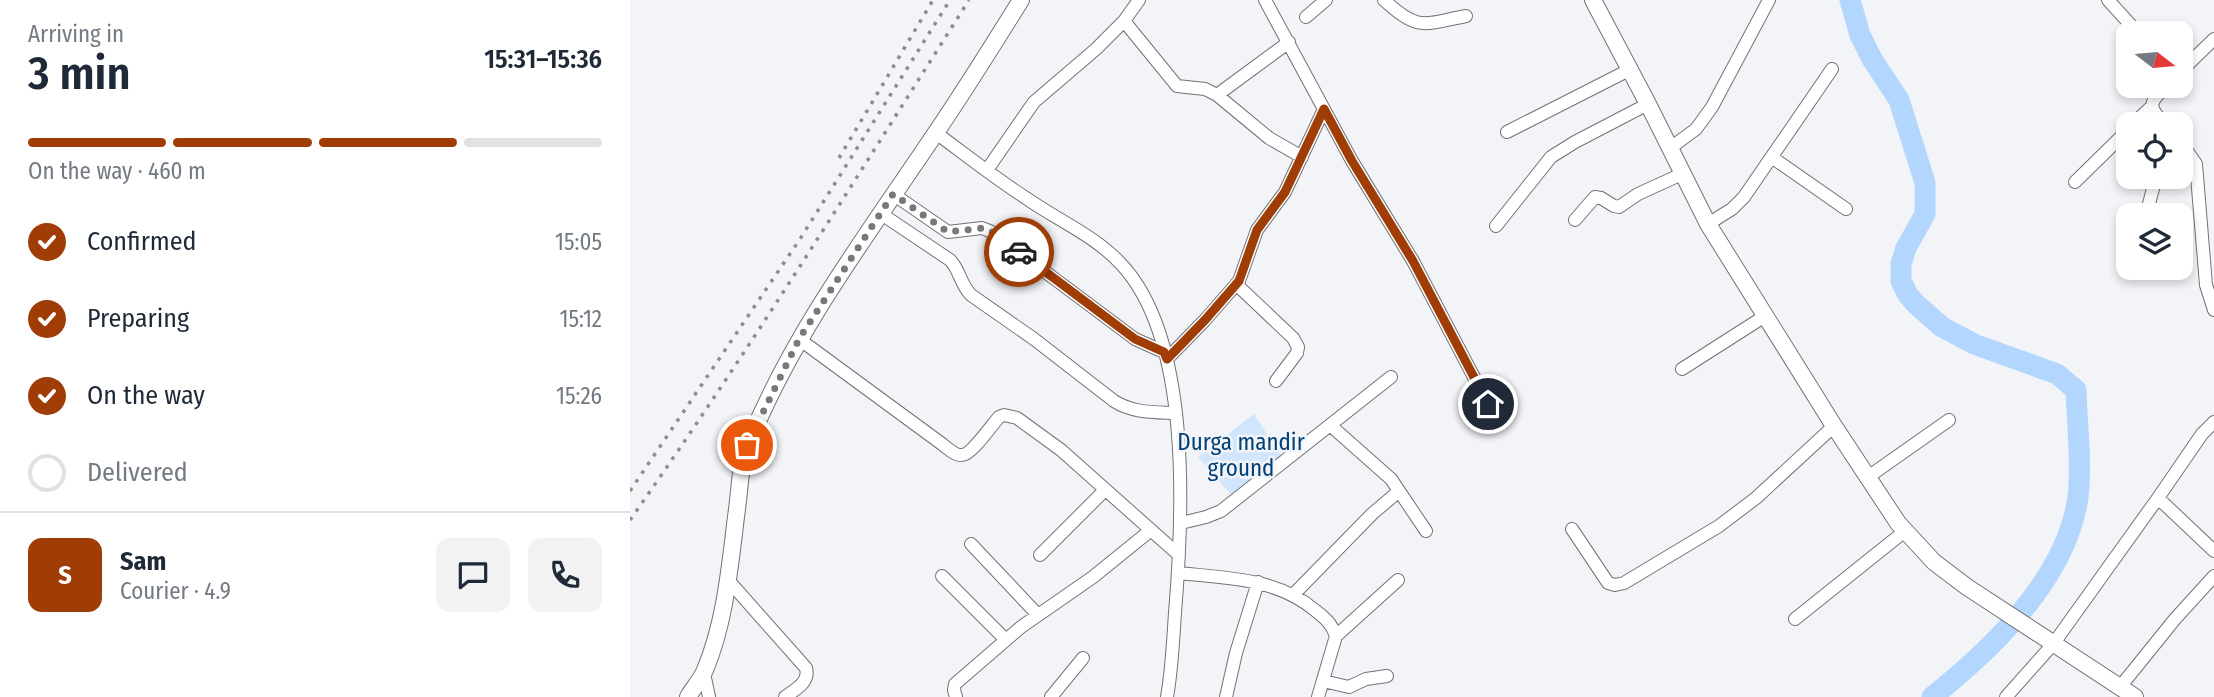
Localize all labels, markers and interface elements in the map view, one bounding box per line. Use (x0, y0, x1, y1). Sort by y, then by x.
text: Arriving in (28, 20, 124, 48)
north arrow (2116, 21, 2193, 98)
map controls (2116, 21, 2193, 280)
text: 15:31–15:36 (484, 44, 602, 75)
text: 3 min (28, 46, 131, 101)
button: locate (2116, 112, 2193, 189)
text: On the way · 460 m (28, 157, 206, 185)
button: layers (2116, 203, 2193, 280)
courier (984, 217, 1054, 287)
icon: check (28, 223, 66, 261)
text: Confirmed (87, 226, 197, 257)
text: 15:05 (555, 228, 602, 256)
icon: car (1000, 233, 1038, 271)
icon: check (28, 300, 66, 338)
text: Preparing (87, 303, 189, 334)
text: 15:12 (559, 305, 602, 333)
pin (1458, 374, 1518, 434)
icon: check (28, 377, 66, 415)
text: On the way (87, 380, 205, 411)
text: 15:26 (556, 382, 602, 410)
icon: home (1469, 385, 1507, 423)
pin (717, 415, 777, 475)
icon: bag (728, 426, 766, 464)
park label: Durga mandir ground (1177, 428, 1305, 482)
text: Delivered (87, 457, 188, 488)
button: chat (436, 538, 510, 612)
button: phone (528, 538, 602, 612)
text: Sam (120, 546, 166, 577)
text: S (58, 560, 72, 591)
text: Courier · 4.9 (120, 577, 231, 605)

